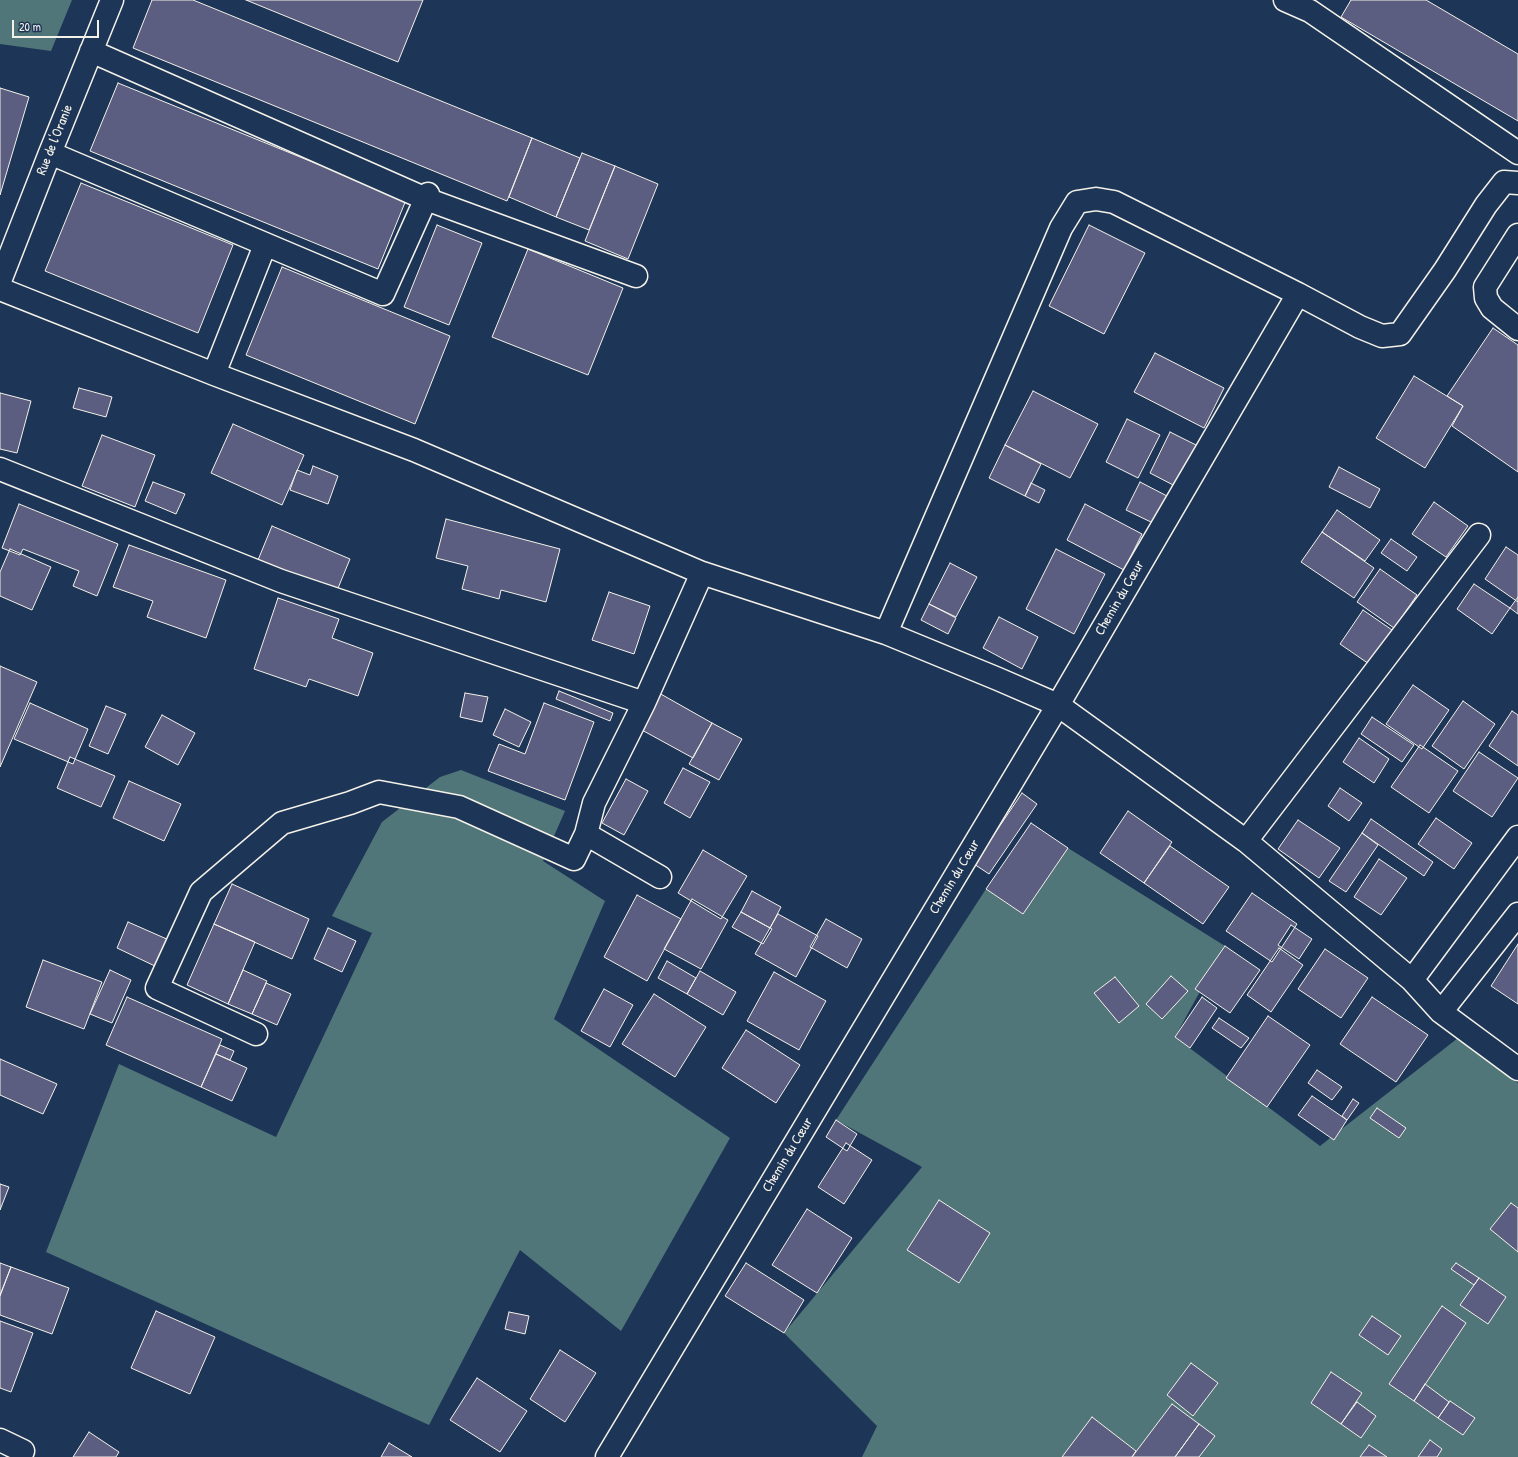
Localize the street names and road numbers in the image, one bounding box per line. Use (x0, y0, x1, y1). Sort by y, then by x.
street label: Rue de l'Oranie (33, 102, 77, 178)
street label: Chemin du Cœur (1092, 557, 1148, 639)
street label: Chemin du Cœur (926, 837, 984, 917)
street label: Chemin du Cœur (759, 1115, 817, 1195)

